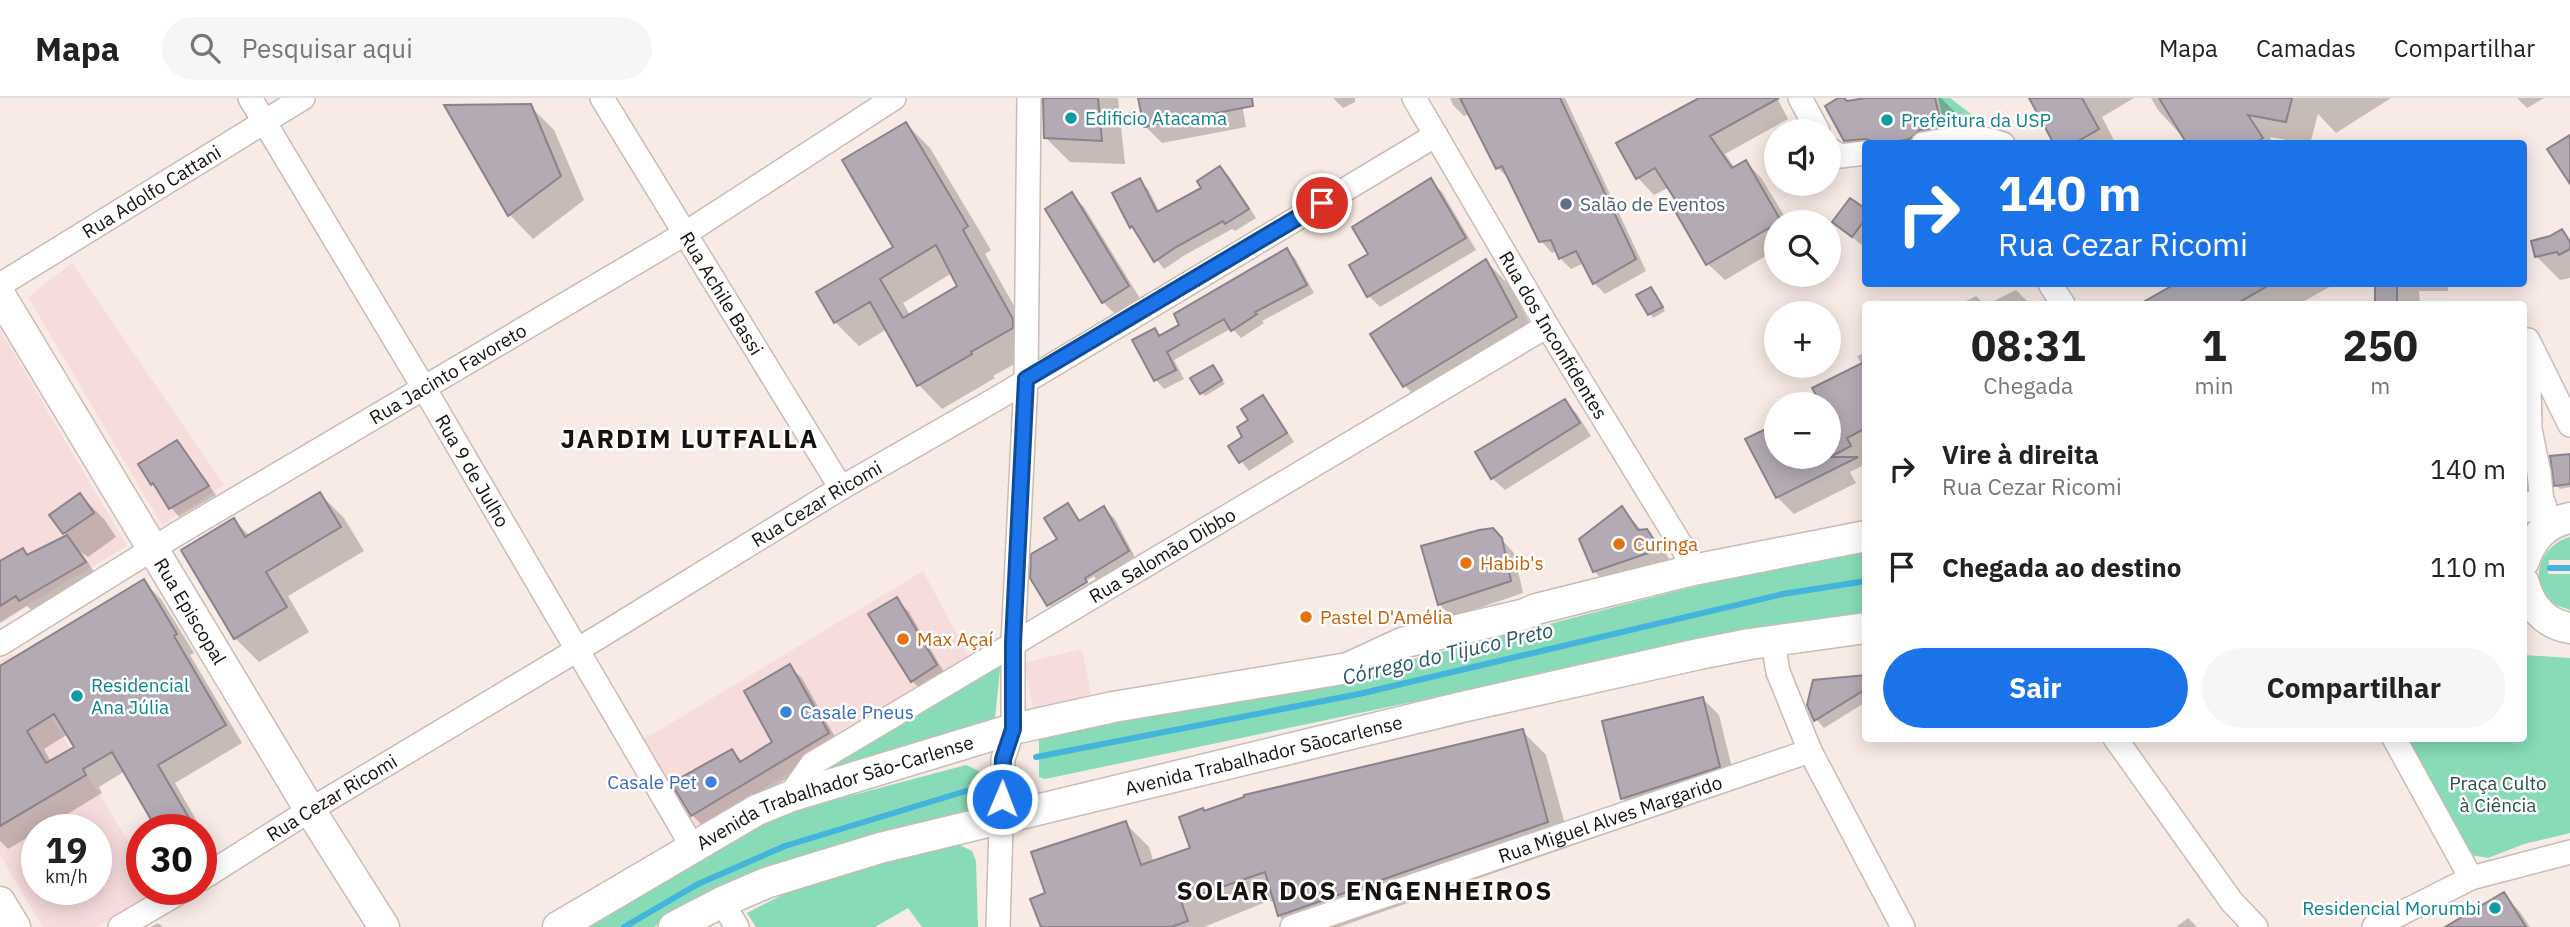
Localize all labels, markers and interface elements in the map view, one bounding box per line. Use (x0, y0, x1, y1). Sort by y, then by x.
search box (162, 17, 652, 80)
text: Mapa (35, 27, 120, 70)
icon: search (186, 29, 224, 67)
text: Pesquisar aqui (242, 31, 413, 65)
text: Mapa (2159, 32, 2218, 64)
text: Camadas (2256, 32, 2356, 64)
text: Compartilhar (2394, 32, 2535, 64)
place label: Edificio Atacama (1085, 106, 1227, 130)
place label: Prefeitura da USP (1901, 108, 2051, 132)
marker: Edificio Atacama (1063, 110, 1079, 126)
marker: Prefeitura da USP (1879, 112, 1895, 128)
map controls (1764, 119, 1841, 469)
button: sound (1764, 119, 1841, 196)
street label: Rua Adolfo Cattani (78, 140, 225, 243)
text: 140 m (1998, 161, 2142, 224)
icon: right (1883, 168, 1974, 259)
pin (1292, 173, 1352, 233)
icon: arrive (1303, 184, 1341, 222)
place label: Salão de Eventos (1580, 192, 1726, 216)
marker: Salão de Eventos (1558, 196, 1574, 212)
button: search (1764, 210, 1841, 287)
text: Rua Cezar Ricomi (1998, 223, 2248, 265)
street label: Rua Achile Bassi (675, 227, 769, 360)
street label: Rua dos Inconfidentes (1494, 247, 1613, 423)
button: + (1764, 301, 1841, 378)
street label: Rua Jacinto Favoreto (365, 318, 531, 430)
text: 08:31 (1971, 318, 2086, 373)
text: 1 (2201, 318, 2227, 373)
text: 250 (2342, 318, 2418, 373)
text: Chegada (1983, 370, 2073, 400)
text: min (2195, 370, 2233, 400)
text: m (2370, 370, 2390, 400)
button: − (1764, 392, 1841, 469)
street label: Rua 9 de Julho (430, 410, 515, 531)
district label: JARDIM LUTFALLA (561, 421, 819, 455)
text: Vire à direita (1942, 437, 2099, 471)
icon: right (1883, 450, 1921, 488)
text: 140 m (2430, 452, 2506, 486)
street label: Rua Cezar Ricomi (747, 455, 886, 552)
text: Rua Cezar Ricomi (1942, 471, 2122, 501)
street label: Rua Salomão Dibbo (1085, 502, 1240, 608)
place label: Curinga (1633, 532, 1698, 556)
marker: Curinga (1611, 536, 1627, 552)
icon: arrive (1883, 548, 1921, 586)
text: Chegada ao destino (1942, 550, 2181, 584)
text: 110 m (2430, 550, 2506, 584)
place label: Habib's (1480, 551, 1544, 575)
street label: Rua Episcopal (149, 553, 232, 669)
marker: Habib's (1458, 555, 1474, 571)
place label: Pastel D'Amélia (1320, 605, 1453, 629)
marker: Pastel D'Amélia (1298, 609, 1314, 625)
water label: Córrego do Tijuco Preto (1340, 615, 1556, 691)
place label: Max Açaí (917, 627, 994, 651)
marker: Max Açaí (895, 631, 911, 647)
button: Sair (1883, 648, 2188, 728)
button: Compartilhar (2202, 648, 2506, 728)
place label: Residencial Ana Júlia (91, 673, 189, 719)
marker: Residencial Ana Júlia (69, 688, 85, 704)
place label: Casale Pneus (800, 700, 914, 724)
marker: Casale Pneus (778, 704, 794, 720)
street label: Avenida Trabalhador Sãocarlense (1122, 710, 1405, 800)
street label: Avenida Trabalhador São-Carlense (692, 730, 976, 855)
street label: Rua Cezar Ricomi (262, 749, 401, 847)
position arrow (965, 762, 1039, 836)
place label: Casale Pet (607, 770, 697, 794)
street label: Rua Miguel Alves Margarido (1495, 770, 1725, 868)
park label: Praça Culto à Ciência (2449, 771, 2547, 817)
marker: Casale Pet (703, 774, 719, 790)
speed limit sign: 30 (126, 814, 217, 905)
text: 19 (45, 827, 88, 873)
text: km/h (45, 865, 88, 888)
district label: SOLAR DOS ENGENHEIROS (1176, 873, 1554, 907)
place label: Residencial Morumbi (2302, 896, 2481, 920)
marker: Residencial Morumbi (2487, 900, 2503, 916)

